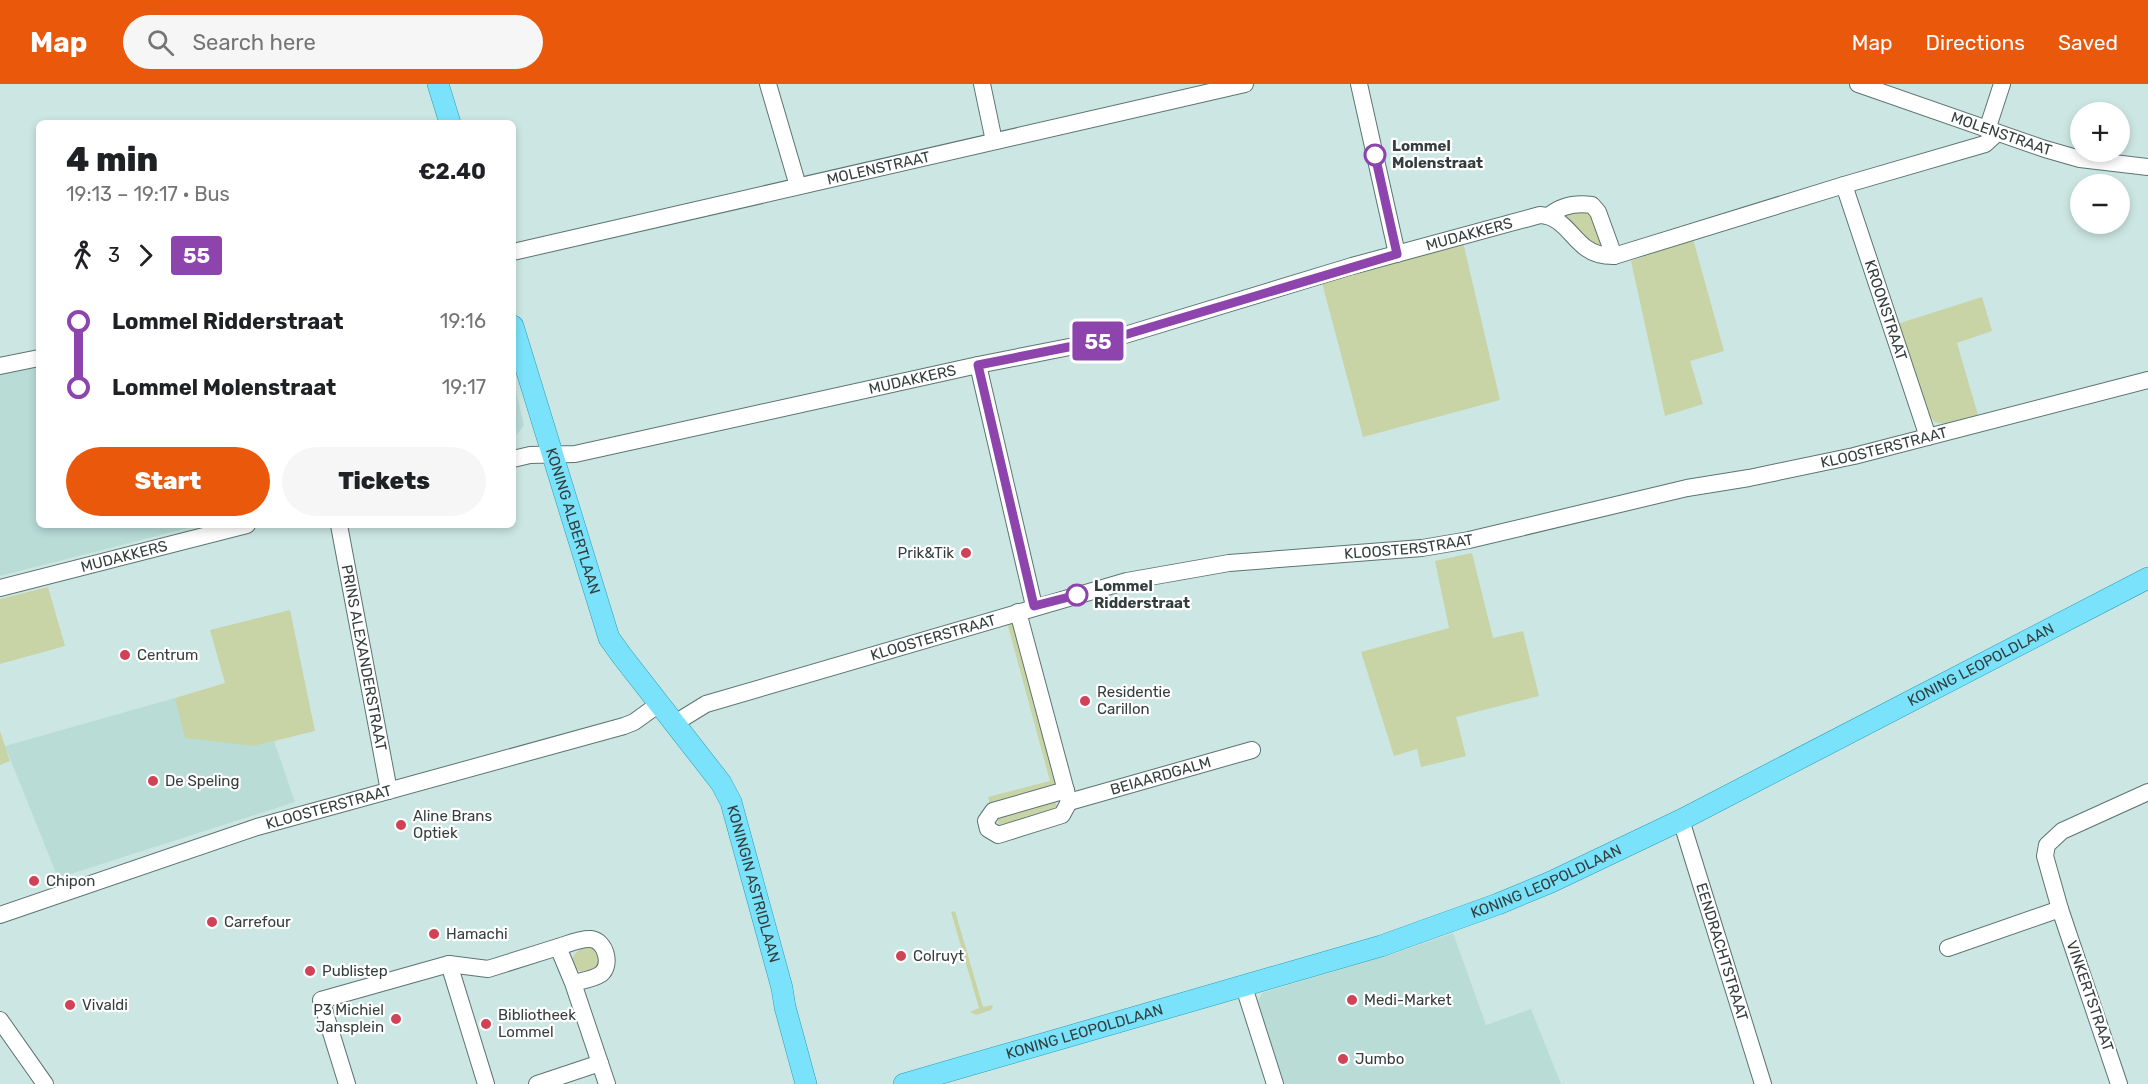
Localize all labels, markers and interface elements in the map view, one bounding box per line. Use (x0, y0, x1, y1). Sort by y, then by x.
search box (123, 15, 543, 69)
text: Map (30, 26, 87, 59)
icon: search (144, 26, 177, 59)
text: Search here (192, 29, 316, 56)
text: Map (1852, 30, 1893, 55)
text: Directions (1926, 30, 2025, 55)
text: Saved (2058, 30, 2118, 55)
map controls (2070, 102, 2130, 234)
button: + (2070, 102, 2130, 162)
street label: MOLENSTRAAT (1949, 108, 2054, 160)
place label: Lommel Molenstraat (1392, 137, 1483, 172)
text: 4 min (66, 140, 158, 179)
marker: Lommel Molenstraat (1364, 144, 1386, 166)
street label: MOLENSTRAAT (825, 147, 932, 189)
text: €2.40 (418, 158, 486, 185)
button: − (2070, 174, 2130, 234)
text: 19:13 – 19:17 · Bus (66, 182, 230, 206)
street label: MUDAKKERS (1424, 214, 1515, 255)
icon: walk (66, 239, 99, 272)
icon: forward (129, 239, 162, 272)
text: 3 (108, 243, 120, 267)
text: 55 (183, 243, 210, 268)
street label: KROONSTRAAT (1861, 258, 1911, 363)
text: Lommel Ridderstraat (112, 308, 343, 335)
text: 19:16 (440, 309, 486, 333)
line badge: 55 (1071, 322, 1125, 360)
text: 55 (1084, 329, 1112, 354)
street label: MUDAKKERS (867, 361, 958, 398)
text: Lommel Molenstraat (112, 374, 336, 401)
text: 19:17 (442, 375, 486, 399)
street label: KLOOSTERSTRAAT (1819, 423, 1949, 472)
street label: KONING ALBERTLAAN (542, 446, 604, 596)
button: Start (66, 447, 270, 516)
button: Tickets (282, 447, 486, 516)
street label: KLOOSTERSTRAAT (1343, 530, 1475, 563)
street label: MUDAKKERS (79, 537, 169, 576)
place label: Prik&Tik (898, 544, 954, 562)
marker: Prik&Tik (959, 546, 973, 560)
street label: PRINS ALEXANDERSTRAAT (338, 563, 390, 752)
place label: Lommel Ridderstraat (1094, 577, 1190, 612)
marker: Lommel Ridderstraat (1066, 584, 1088, 606)
street label: KLOOSTERSTRAAT (868, 611, 998, 664)
street label: KONING LEOPOLDLAAN (1904, 619, 2057, 710)
place label: Centrum (137, 646, 198, 664)
marker: Centrum (118, 648, 132, 662)
place label: Residentie Carillon (1097, 683, 1171, 718)
marker: Residentie Carillon (1078, 694, 1092, 708)
street label: BEIAARDGALM (1108, 753, 1213, 799)
place label: De Speling (165, 772, 239, 790)
marker: De Speling (146, 774, 160, 788)
street label: KLOOSTERSTRAAT (264, 781, 394, 833)
street label: KONINGIN ASTRIDLAAN (723, 803, 784, 965)
place label: Aline Brans Optiek (413, 807, 492, 842)
marker: Aline Brans Optiek (394, 818, 408, 832)
street label: KONING LEOPOLDLAAN (1468, 841, 1624, 922)
place label: Chipon (46, 872, 95, 890)
marker: Chipon (27, 874, 41, 888)
street label: EENDRACHTSTRAAT (1692, 881, 1752, 1023)
place label: Carrefour (224, 913, 291, 931)
marker: Carrefour (205, 915, 219, 929)
place label: Hamachi (446, 925, 508, 943)
marker: Hamachi (427, 927, 441, 941)
street label: VINKERTSTRAAT (2063, 938, 2118, 1054)
place label: Colruyt (913, 947, 964, 965)
marker: Colruyt (894, 949, 908, 963)
place label: Publistep (322, 962, 388, 980)
marker: Publistep (303, 964, 317, 978)
place label: Medi-Market (1364, 991, 1452, 1009)
marker: Medi-Market (1345, 993, 1359, 1007)
place label: Vivaldi (82, 996, 128, 1014)
marker: Vivaldi (63, 998, 77, 1012)
street label: KONING LEOPOLDLAAN (1004, 1000, 1165, 1063)
place label: P3 Michiel Jansplein (313, 1001, 384, 1036)
place label: Bibliotheek Lommel (498, 1006, 576, 1041)
marker: P3 Michiel Jansplein (389, 1012, 403, 1026)
marker: Bibliotheek Lommel (479, 1017, 493, 1031)
place label: Jumbo (1355, 1050, 1404, 1068)
marker: Jumbo (1336, 1052, 1350, 1066)

